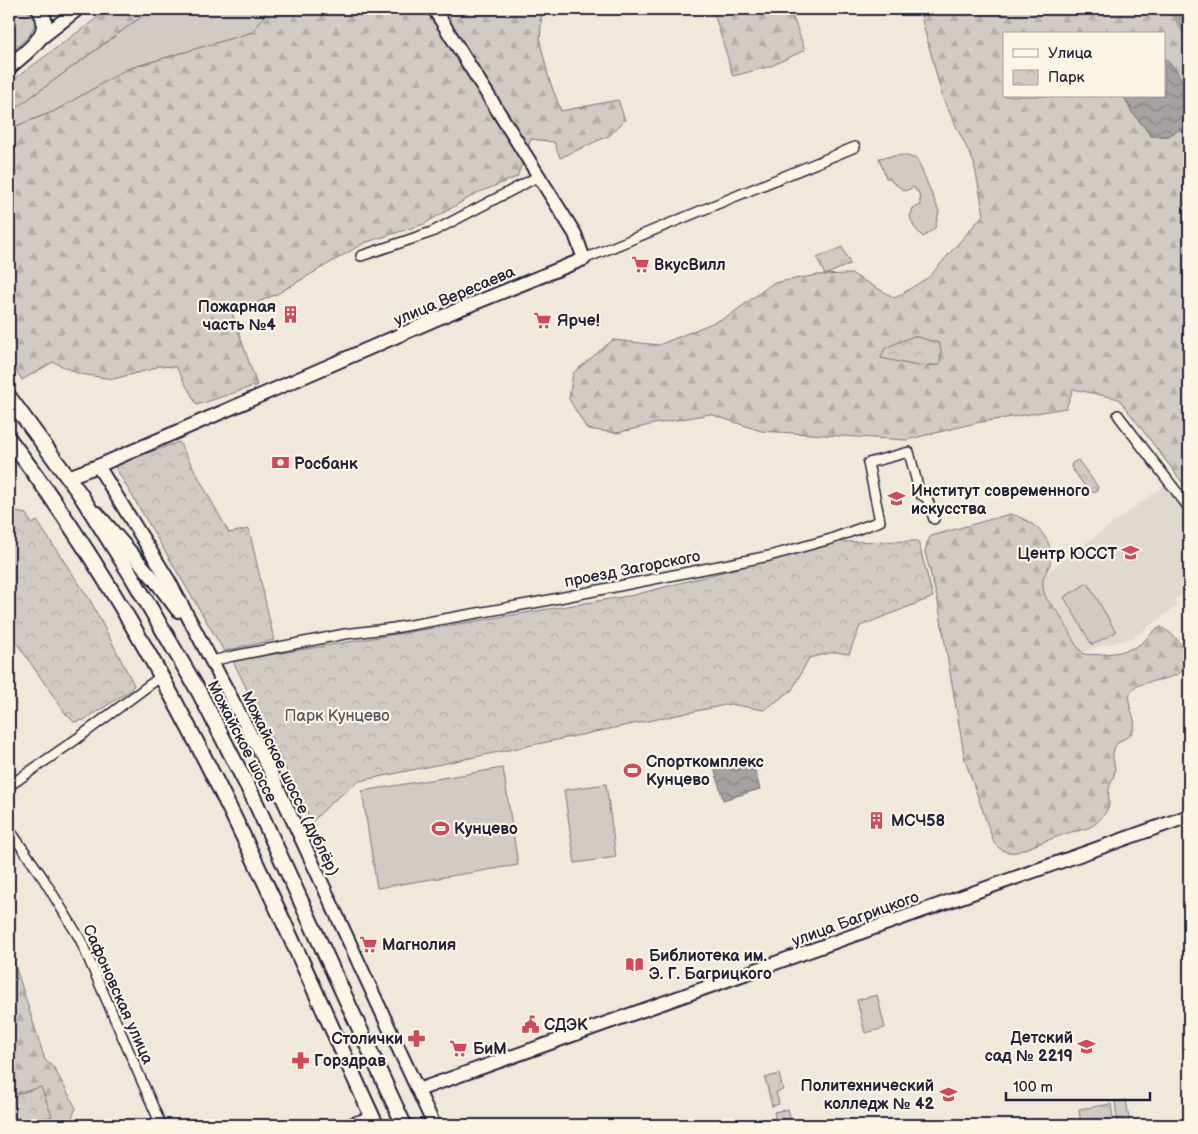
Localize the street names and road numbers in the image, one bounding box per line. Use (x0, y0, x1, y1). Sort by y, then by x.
street label: улица Вересаева (391, 262, 518, 330)
street label: проезд Загорского (563, 547, 702, 592)
street label: Можайское шоссе (203, 678, 281, 806)
street label: Можайское шоссе (дублёр) (237, 688, 343, 879)
street label: улица Багрицкого (790, 888, 922, 951)
street label: Сафоновская улица (78, 922, 157, 1068)

